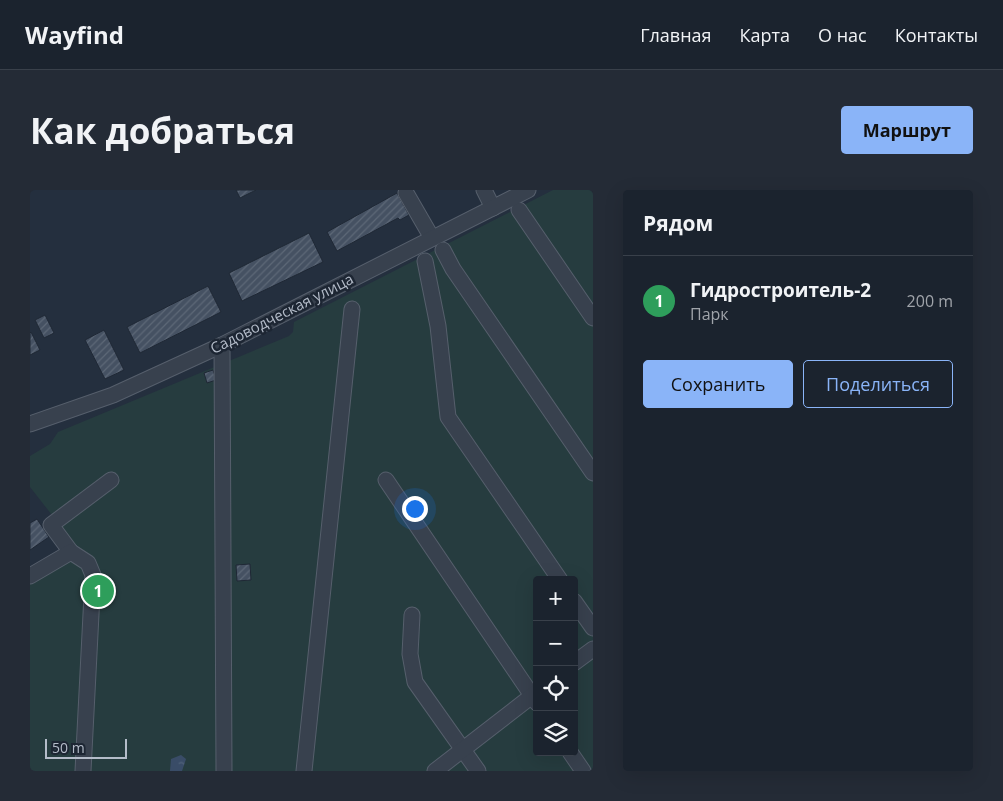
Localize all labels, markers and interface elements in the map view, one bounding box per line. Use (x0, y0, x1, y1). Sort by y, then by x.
text: Wayfind (25, 18, 124, 51)
text: Главная (640, 23, 712, 47)
text: Карта (740, 23, 790, 47)
text: О нас (818, 23, 867, 47)
text: Контакты (895, 23, 978, 47)
button: Маршрут (841, 106, 973, 154)
text: Как добраться (30, 107, 295, 154)
text: Рядом (643, 209, 713, 237)
street label: Садоводческая улица (207, 268, 356, 358)
text: Гидростроитель-2 (690, 277, 871, 303)
text: 1 (654, 290, 664, 312)
text: 200 m (907, 290, 953, 312)
text: Парк (690, 303, 729, 325)
button: Сохранить (643, 360, 793, 408)
button: Поделиться (803, 360, 953, 408)
your location (402, 496, 428, 522)
pin: 1 (82, 572, 114, 610)
map controls (533, 576, 578, 756)
button: + (533, 576, 578, 621)
button: − (533, 621, 578, 666)
button: locate (533, 666, 578, 711)
button: layers (533, 711, 578, 756)
scale bar (45, 736, 128, 759)
text: 50 m (52, 738, 85, 757)

